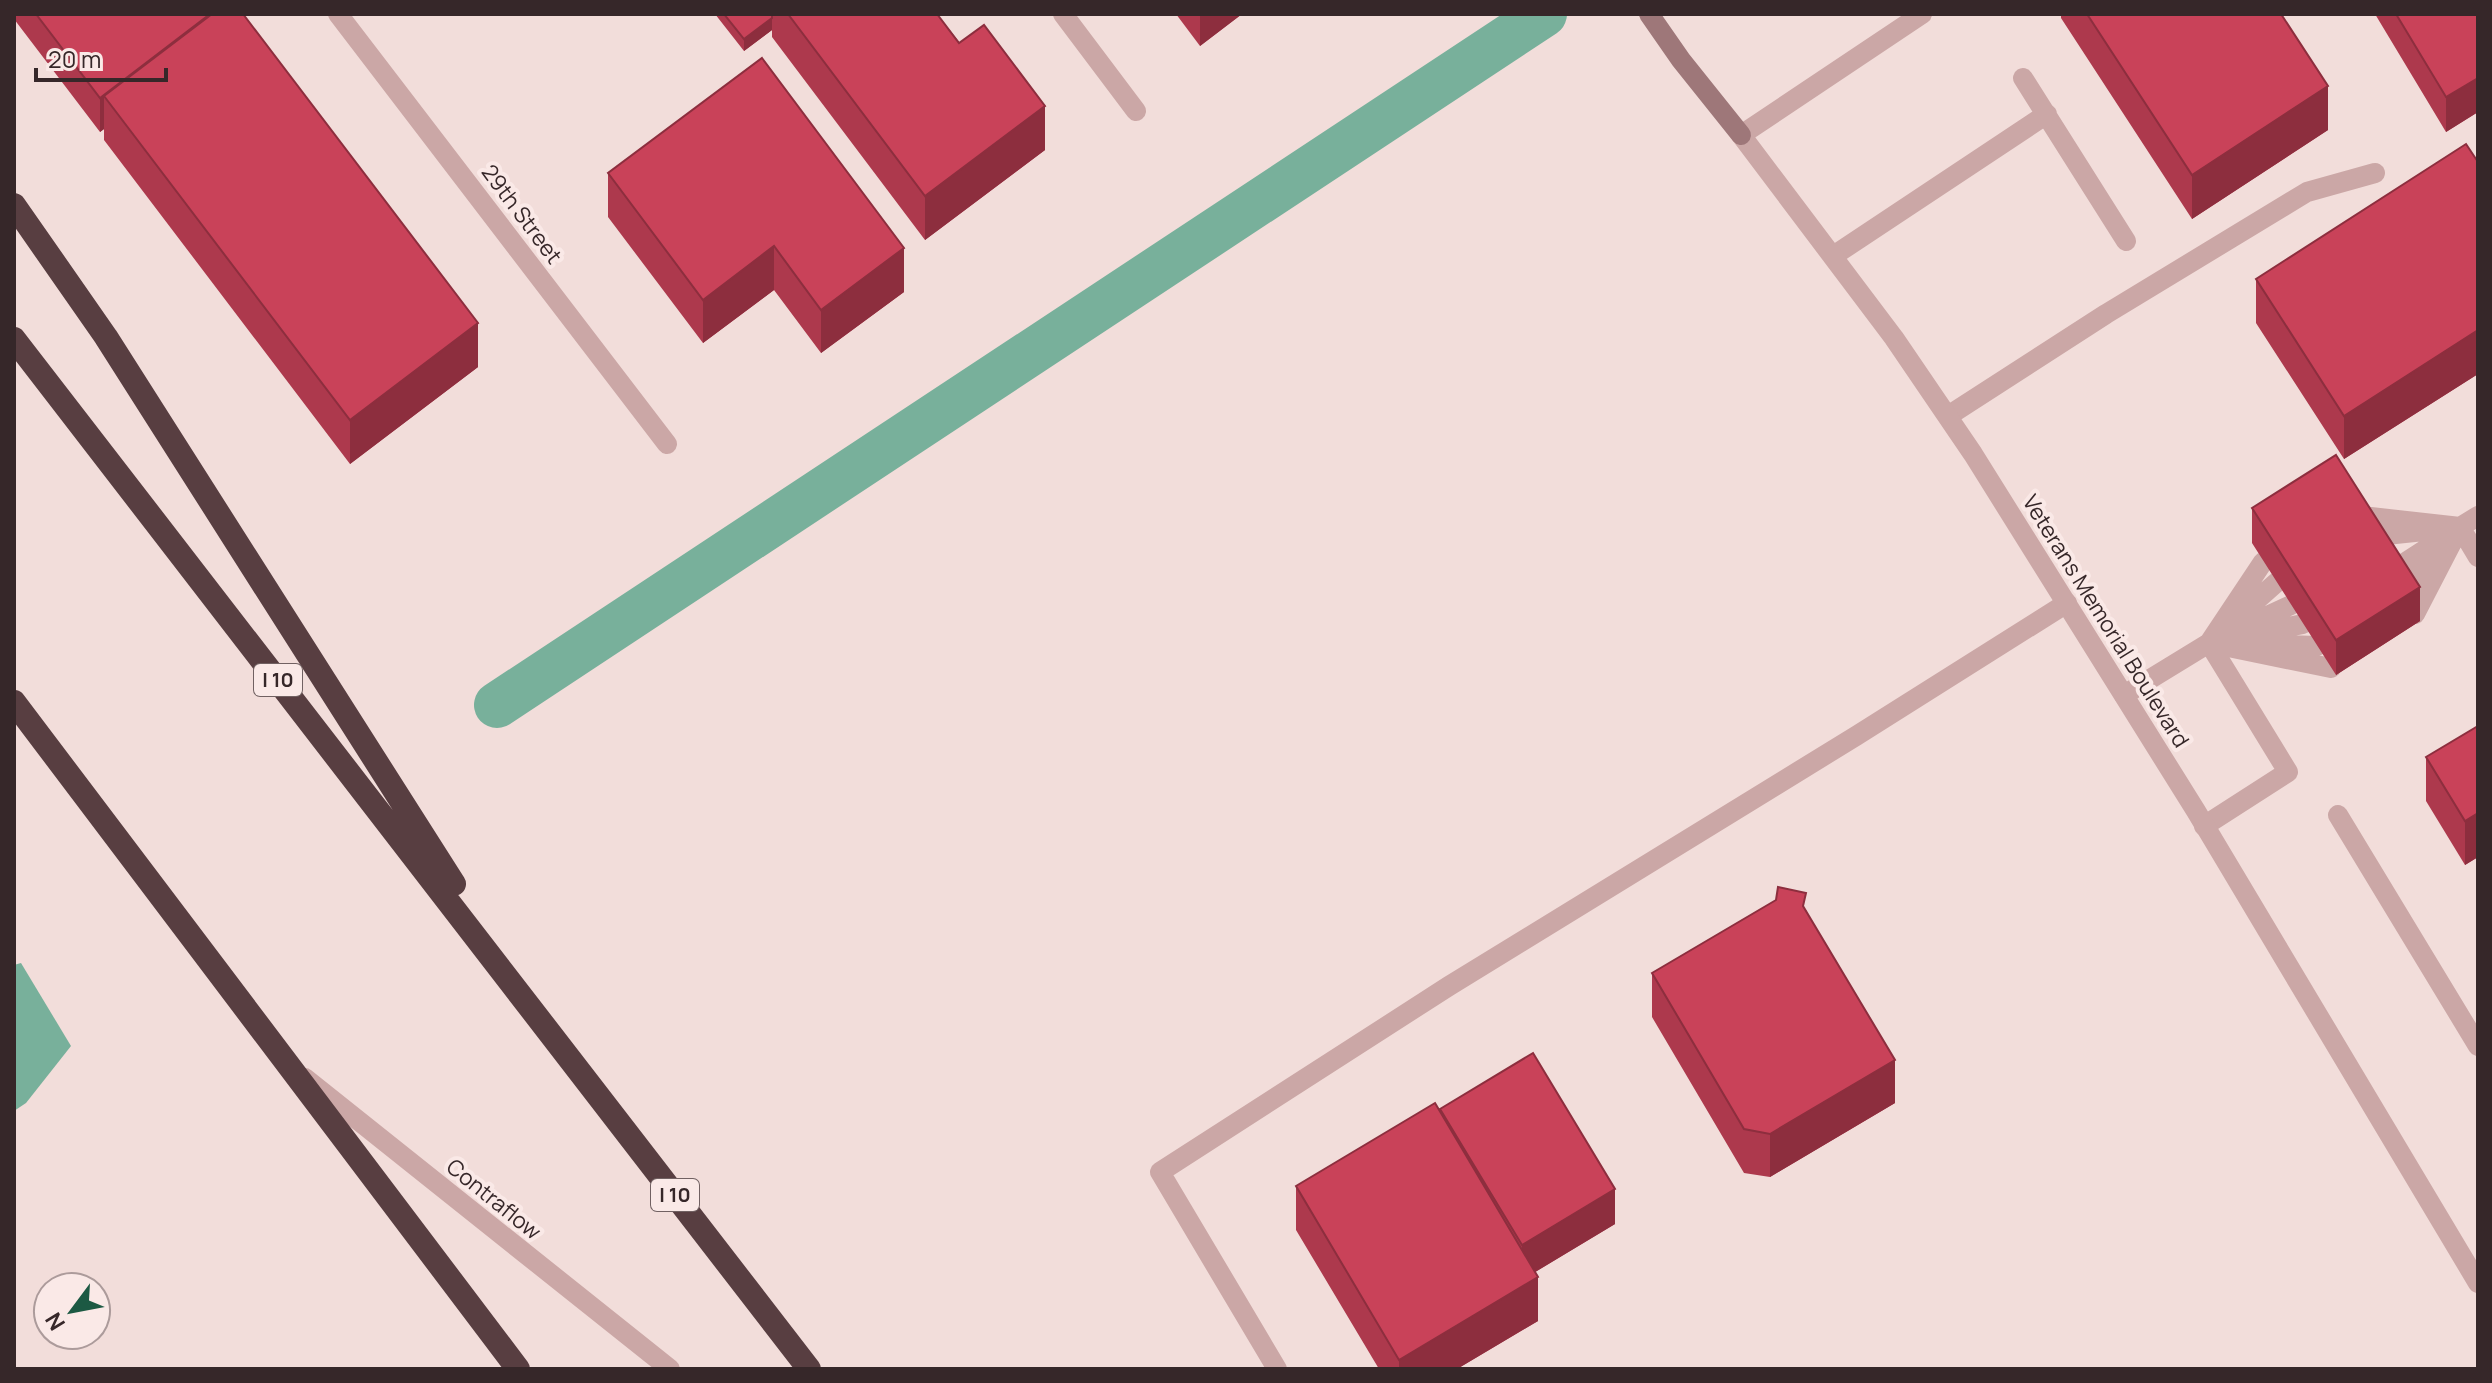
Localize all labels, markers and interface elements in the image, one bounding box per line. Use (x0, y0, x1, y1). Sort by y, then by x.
scale bar (36, 32, 166, 82)
text: 20 m (48, 42, 101, 75)
street label: 29th Street (475, 158, 569, 270)
street label: Veterans Memorial Boulevard (2016, 489, 2196, 753)
road number: I 10 (254, 664, 302, 696)
street label: Contraflow (440, 1152, 548, 1246)
road number: I 10 (651, 1179, 699, 1211)
north arrow (32, 1271, 112, 1351)
text: N (38, 1307, 72, 1336)

